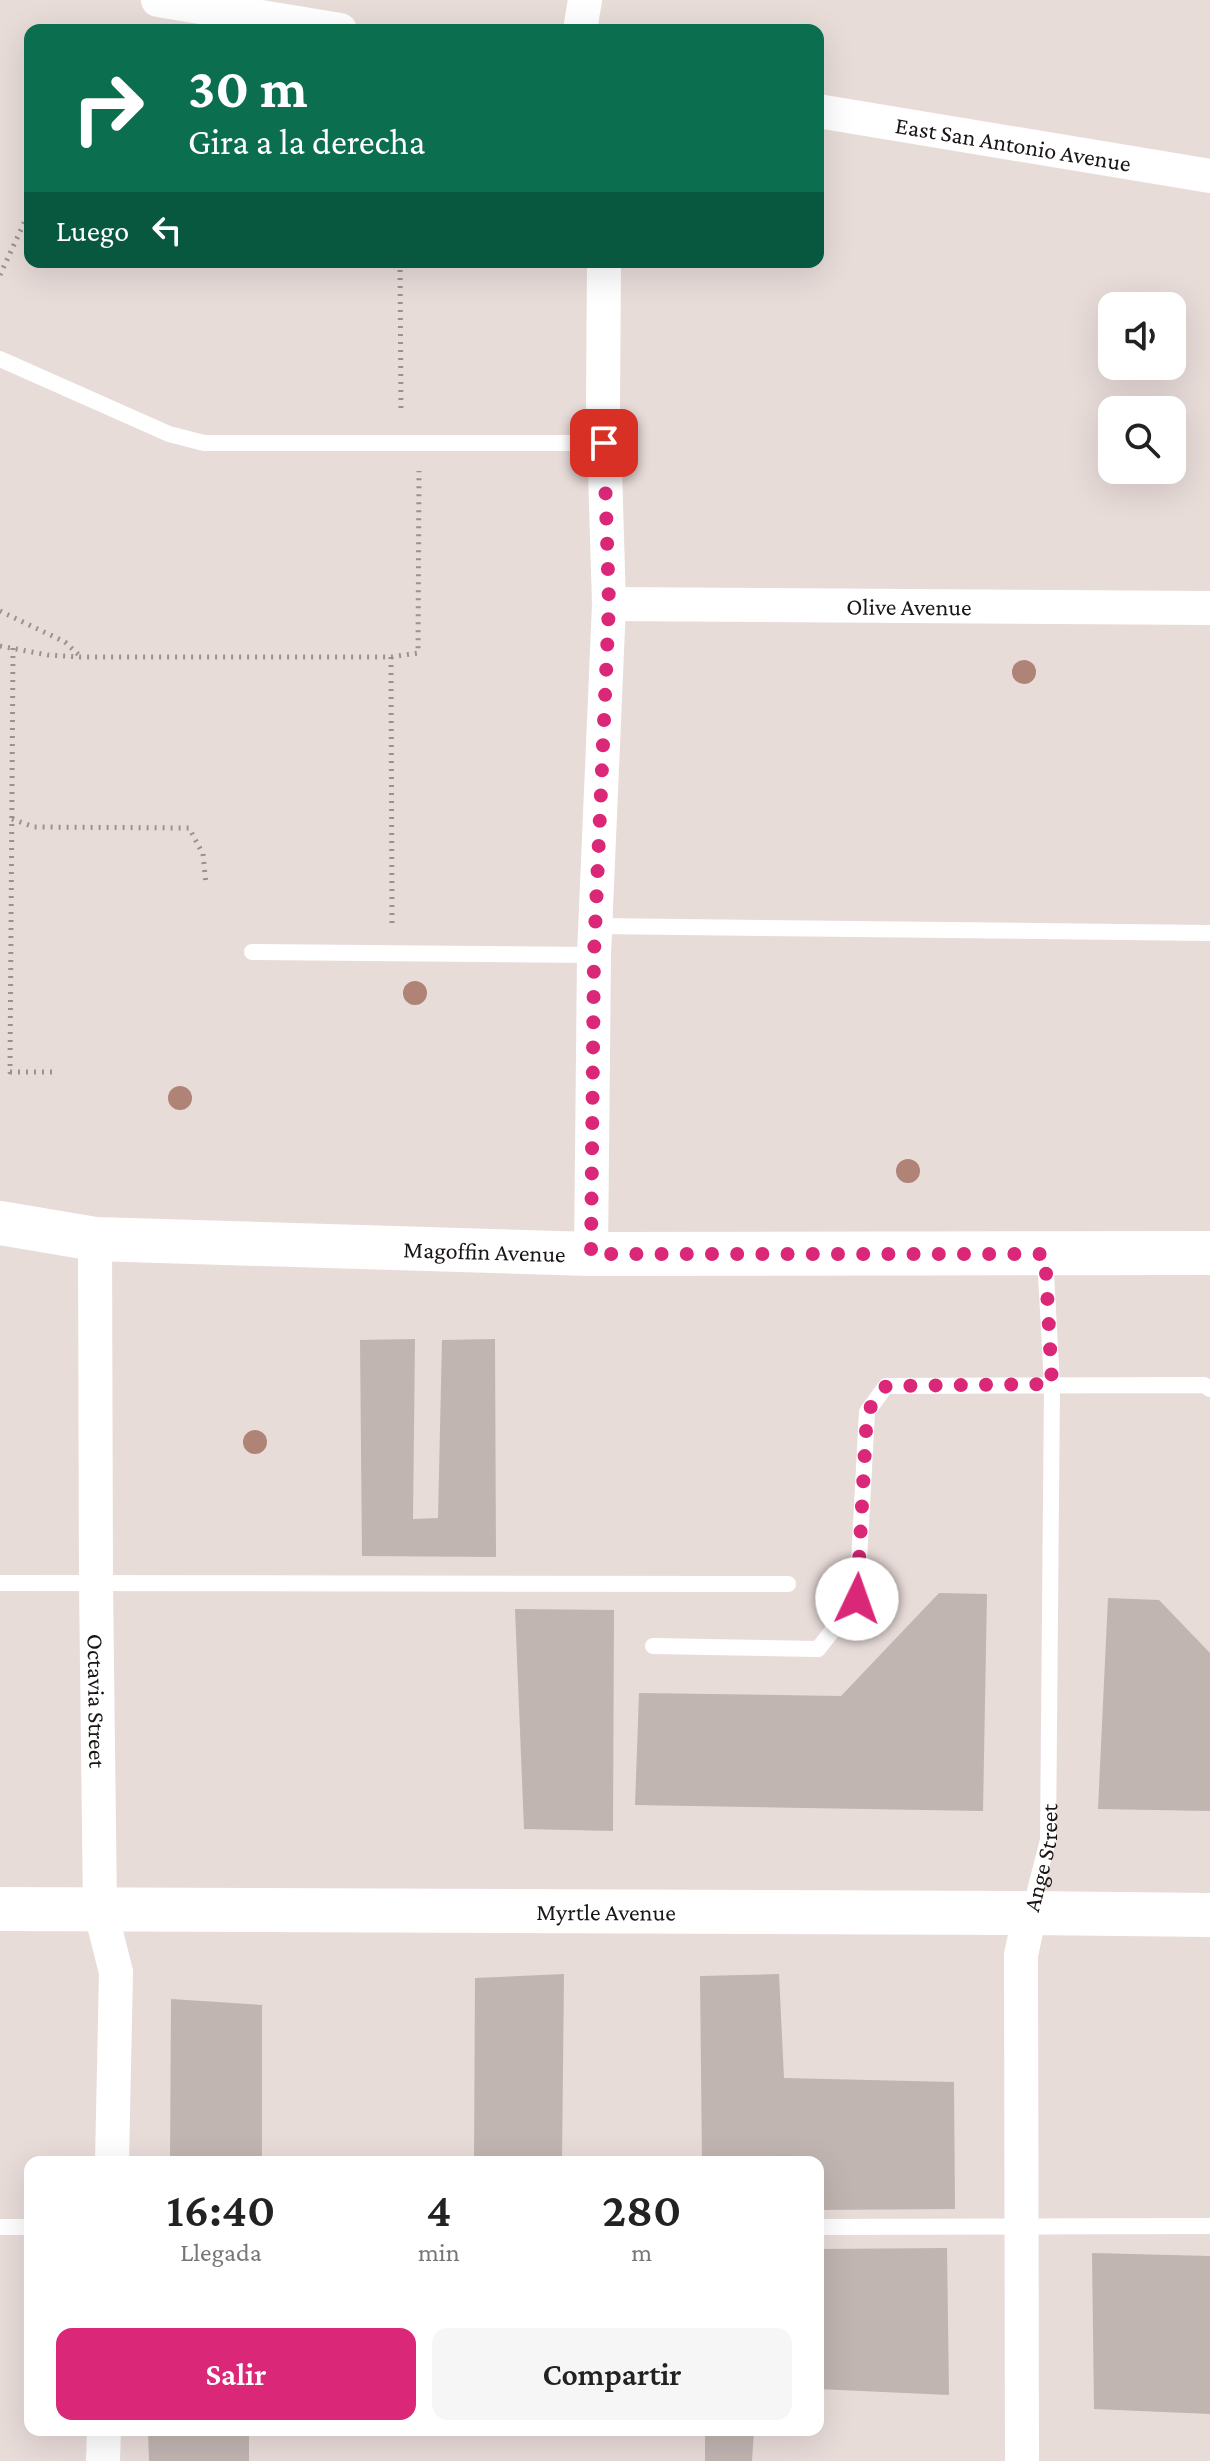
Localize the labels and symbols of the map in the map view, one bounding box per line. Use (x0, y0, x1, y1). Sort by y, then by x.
street label: East San Antonio Avenue (894, 111, 1133, 176)
pin (570, 409, 638, 477)
street label: Olive Avenue (846, 592, 972, 620)
street label: Magoffin Avenue (403, 1235, 566, 1267)
position arrow (815, 1557, 899, 1641)
street label: Octavia Street (83, 1634, 112, 1769)
street label: Ange Street (1017, 1802, 1062, 1914)
street label: Myrtle Avenue (536, 1898, 676, 1925)

